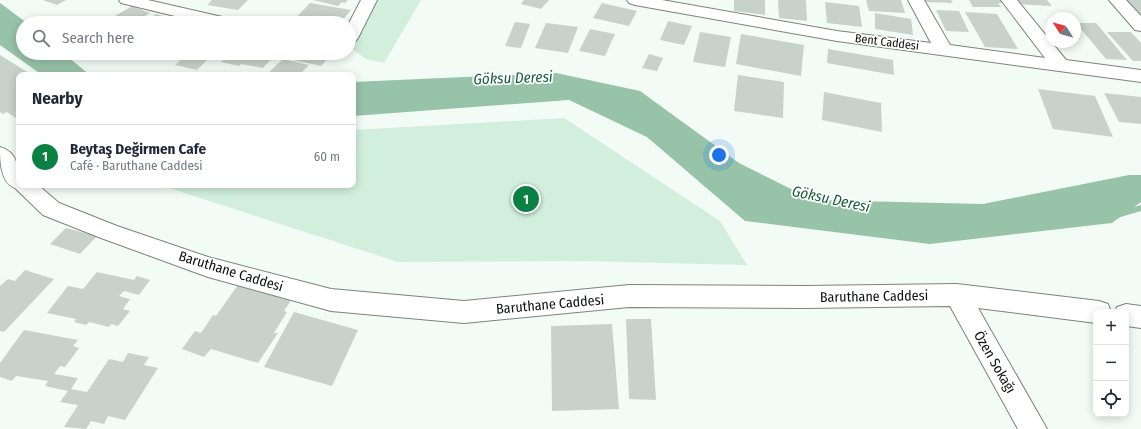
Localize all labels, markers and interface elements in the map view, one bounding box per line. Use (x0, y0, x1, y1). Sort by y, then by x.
north arrow (1045, 12, 1081, 48)
search box (16, 16, 356, 60)
icon: search (30, 27, 52, 49)
text: Search here (62, 29, 134, 47)
street label: Bent Caddesi (854, 31, 920, 53)
water label: Göksu Deresi (473, 68, 553, 88)
text: Nearby (32, 88, 83, 109)
text: Beytaş Değirmen Cafe (70, 140, 206, 158)
your location (709, 145, 729, 165)
text: 1 (42, 149, 48, 164)
text: 60 m (314, 149, 340, 164)
text: Café · Baruthane Caddesi (70, 158, 203, 173)
water label: Göksu Deresi (790, 182, 872, 216)
pin: 1 (513, 184, 539, 214)
street label: Baruthane Caddesi (177, 248, 285, 295)
street label: Baruthane Caddesi (820, 287, 928, 306)
street label: Baruthane Caddesi (495, 291, 605, 318)
map controls (1093, 309, 1129, 417)
button: + (1093, 309, 1129, 345)
street label: Özen Sokağı (970, 328, 1020, 396)
button: − (1093, 345, 1129, 381)
button: locate (1093, 381, 1129, 417)

